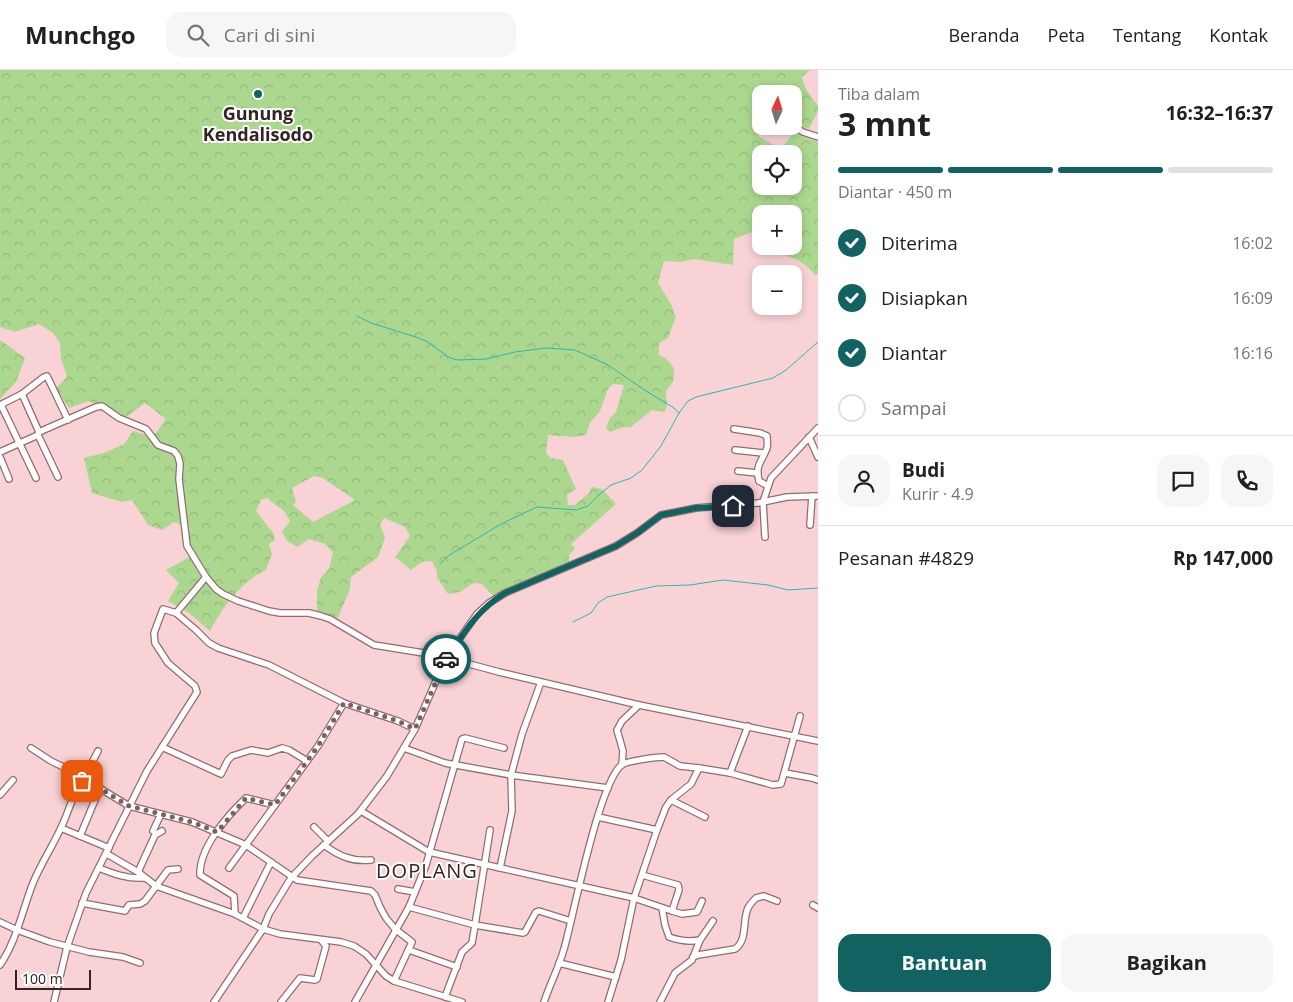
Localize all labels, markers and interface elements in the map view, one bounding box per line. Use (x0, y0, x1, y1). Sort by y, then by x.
search box (166, 12, 516, 57)
text: Munchgo (25, 18, 136, 51)
icon: search (184, 21, 212, 49)
text: Cari di sini (224, 22, 315, 48)
text: Beranda (948, 23, 1020, 47)
text: Peta (1048, 23, 1085, 47)
text: Tentang (1113, 23, 1181, 47)
text: Kontak (1209, 23, 1268, 47)
text: Tiba dalam (838, 83, 920, 105)
north arrow (752, 85, 802, 135)
map controls (752, 85, 802, 315)
marker: Gunung Kendalisodo (252, 88, 264, 100)
text: 16:32–16:37 (1166, 100, 1273, 126)
place label: Gunung Kendalisodo (203, 101, 313, 146)
text: 3 mnt (838, 102, 931, 145)
button: locate (752, 145, 802, 195)
text: Diantar · 450 m (838, 181, 952, 203)
button: + (752, 205, 802, 255)
icon: check (838, 229, 866, 257)
text: Diterima (881, 230, 958, 256)
text: 16:02 (1232, 232, 1273, 254)
button: − (752, 265, 802, 315)
icon: check (838, 284, 866, 312)
text: Disiapkan (881, 285, 968, 311)
text: 16:09 (1232, 287, 1273, 309)
icon: check (838, 339, 866, 367)
text: Diantar (881, 340, 947, 366)
text: 16:16 (1232, 342, 1273, 364)
text: Sampai (881, 395, 947, 421)
button: person (838, 455, 890, 507)
button: chat (1157, 455, 1209, 507)
button: phone (1221, 455, 1273, 507)
text: Budi (902, 457, 945, 483)
text: Kurir · 4.9 (902, 483, 974, 505)
pin (712, 485, 754, 527)
icon: home (719, 492, 747, 520)
text: Pesanan #4829 (838, 545, 974, 571)
text: Rp 147,000 (1173, 545, 1273, 571)
courier (421, 634, 471, 684)
icon: car (432, 645, 460, 673)
pin (61, 760, 103, 802)
icon: bag (68, 767, 96, 795)
district label: DOPLANG (376, 857, 478, 884)
button: Bantuan (838, 934, 1051, 992)
button: Bagikan (1061, 934, 1273, 992)
scale bar (15, 967, 91, 990)
text: 100 m (22, 969, 63, 988)

